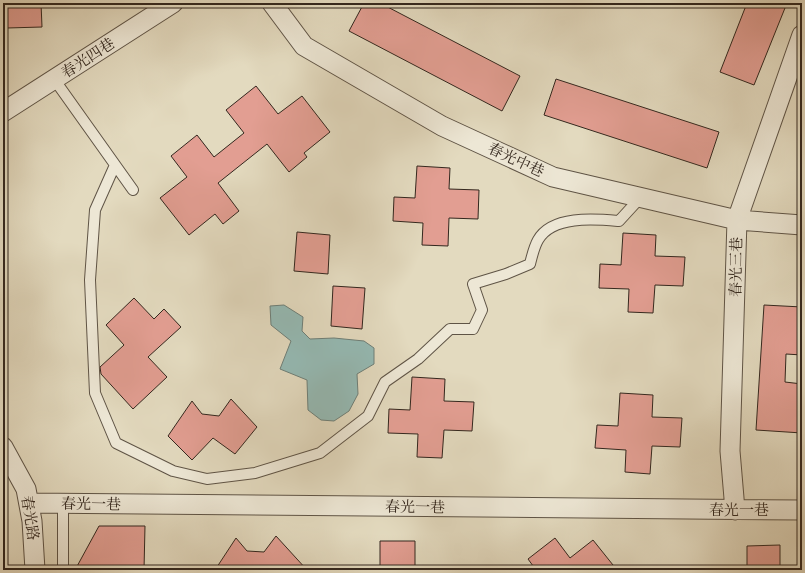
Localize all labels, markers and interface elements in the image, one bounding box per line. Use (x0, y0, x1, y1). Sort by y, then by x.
street label: 春光四巷 (58, 35, 118, 82)
street label: 春光中巷 (485, 140, 547, 181)
street label: 春光三巷 (727, 237, 746, 297)
street label: 春光路 (18, 495, 41, 542)
street label: 春光一巷 (61, 495, 121, 514)
street label: 春光一巷 (385, 498, 445, 517)
street label: 春光一巷 (709, 502, 769, 519)

